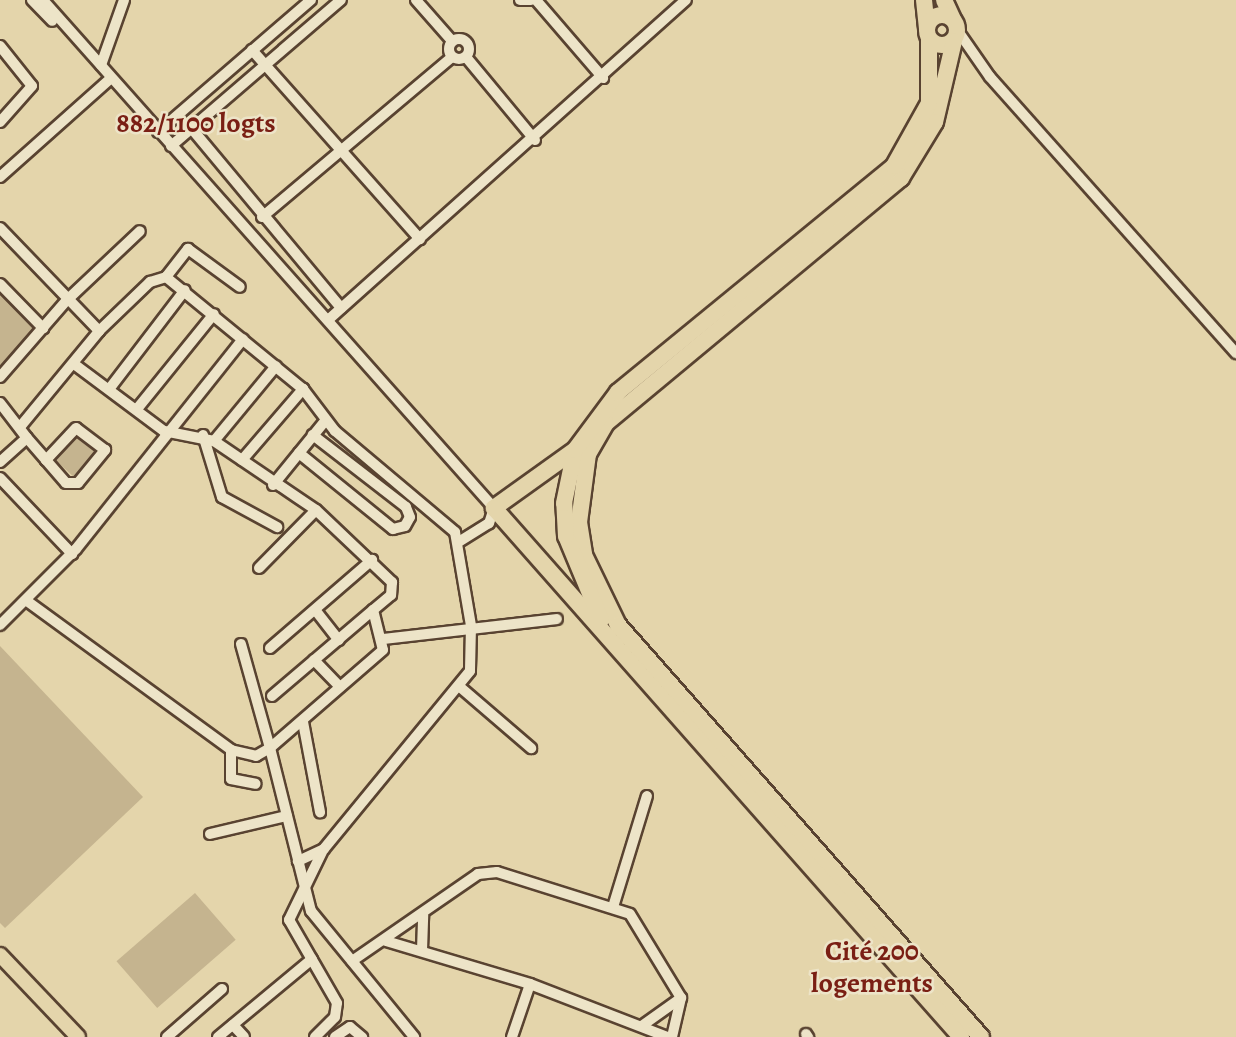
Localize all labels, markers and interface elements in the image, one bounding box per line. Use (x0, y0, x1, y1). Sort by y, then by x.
district label: 882/1100 logts (116, 106, 276, 140)
district label: Cité 200 logements (811, 934, 933, 1000)

